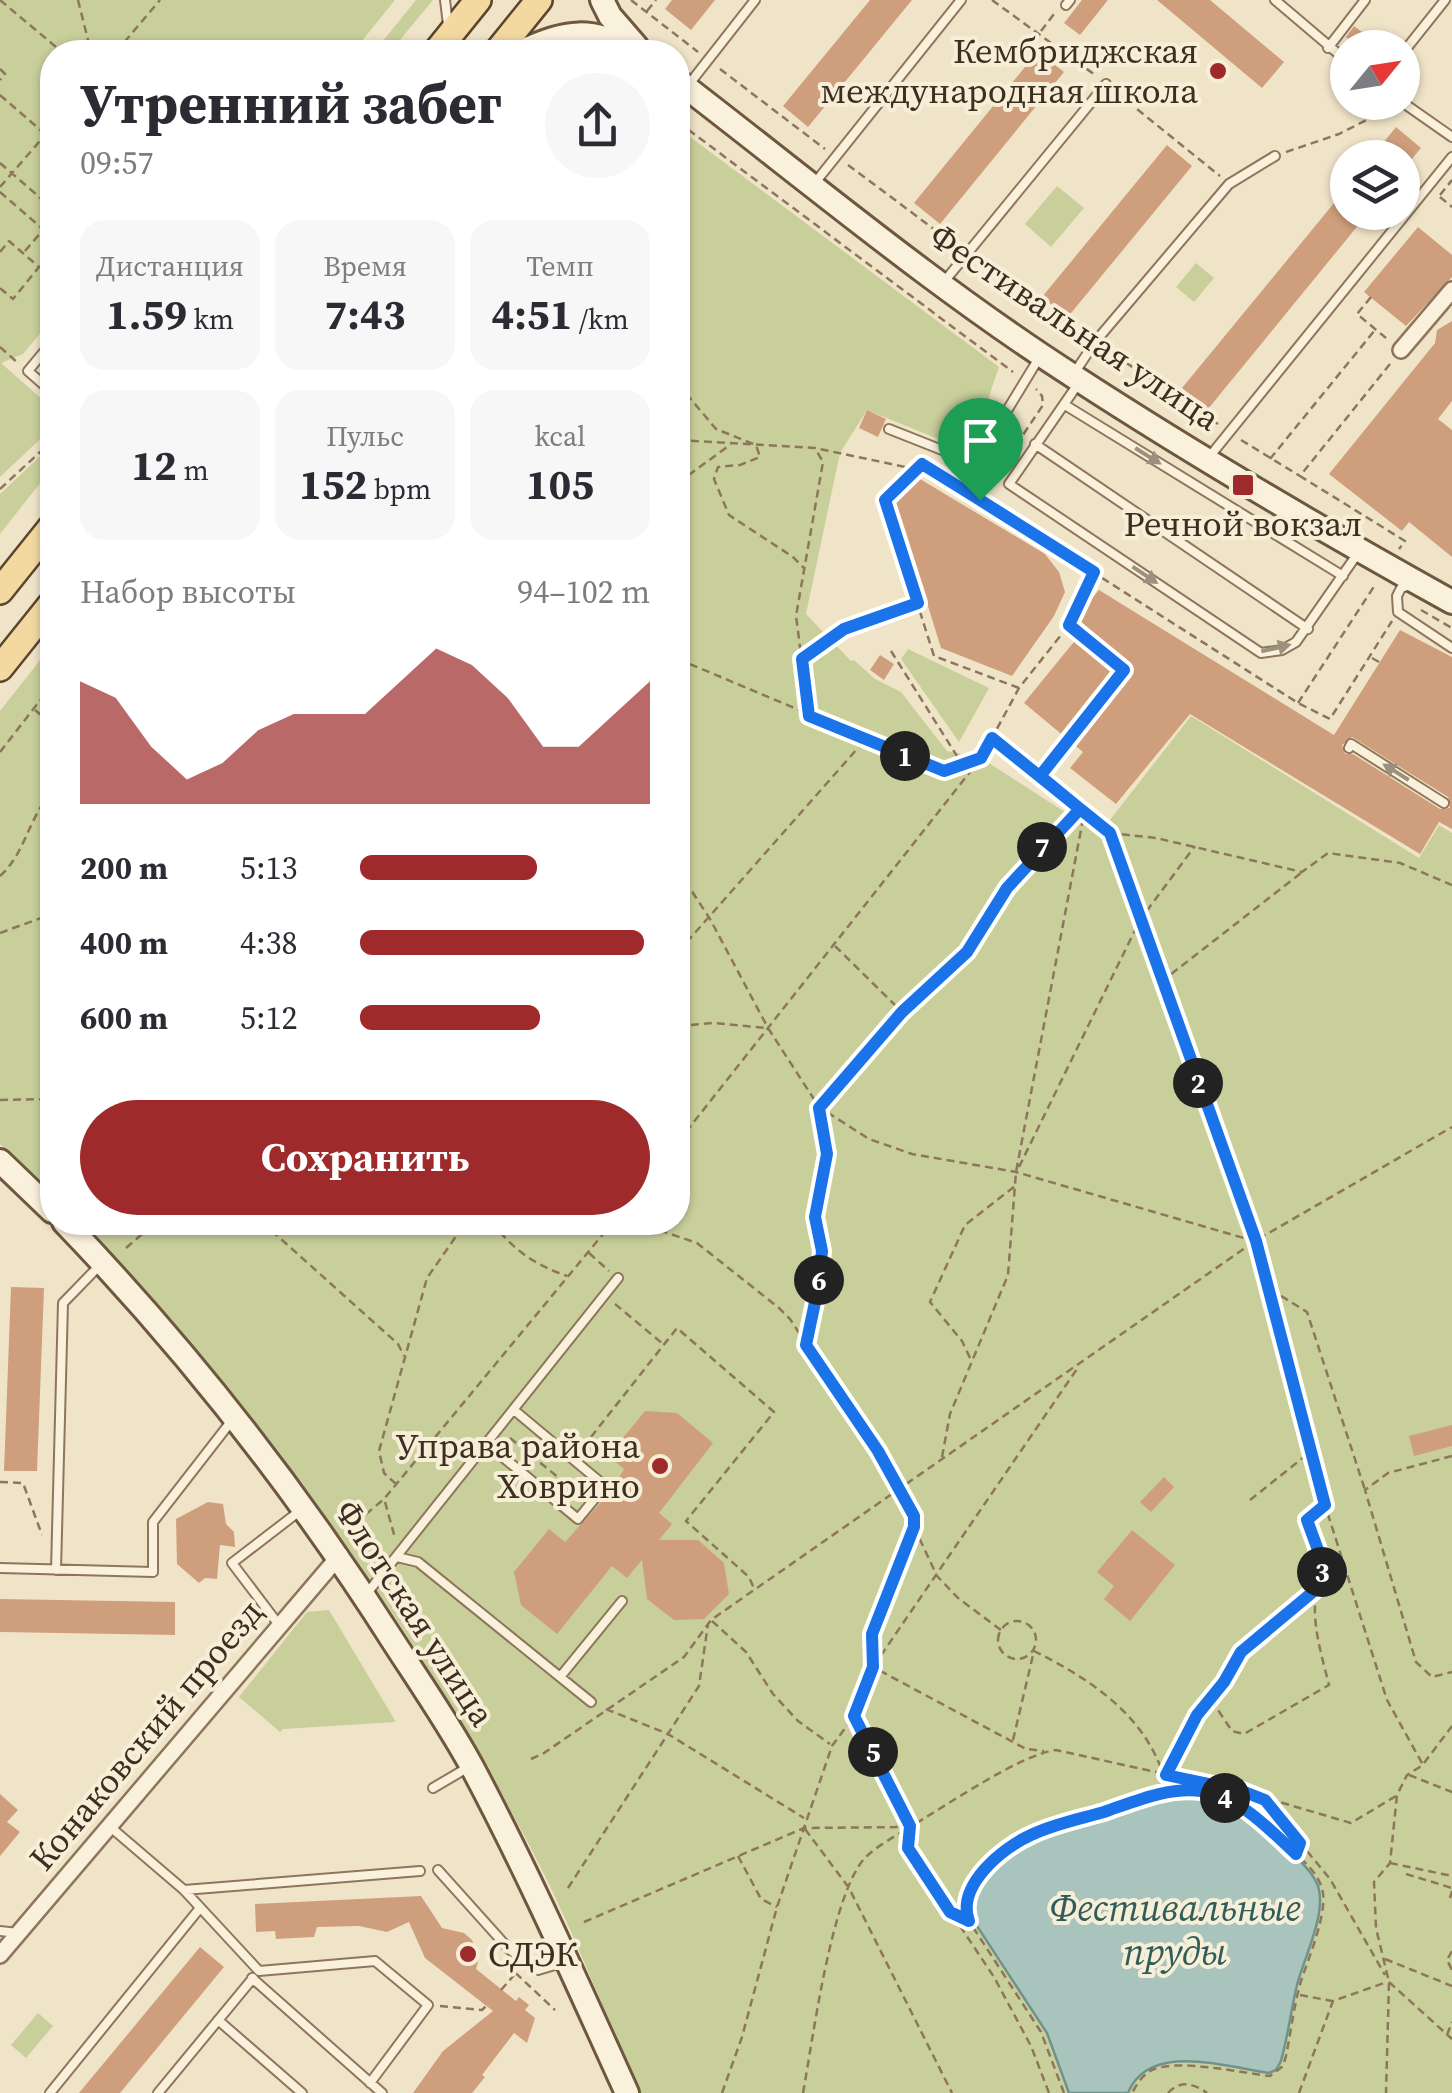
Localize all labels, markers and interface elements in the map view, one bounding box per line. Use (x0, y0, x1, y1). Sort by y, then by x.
place label: Кембриджская международная школа (820, 27, 1198, 115)
north arrow (1330, 30, 1420, 120)
map controls (1330, 30, 1420, 230)
marker: Кембриджская международная школа (1207, 60, 1229, 82)
text: Утренний забег (80, 66, 502, 141)
button: share (545, 73, 650, 178)
button: layers (1330, 140, 1420, 230)
text: 09:57 (80, 141, 154, 185)
street label: Фестивальная улица (921, 212, 1230, 442)
text: Дистанция (96, 247, 244, 285)
text: Время (323, 247, 407, 285)
text: Темп (526, 247, 594, 285)
text: 1.59 (106, 285, 187, 343)
text: 7:43 (325, 285, 405, 343)
text: 4:51 (491, 285, 572, 343)
text: km (187, 300, 234, 338)
text: /km (572, 300, 629, 338)
pin (938, 398, 1023, 501)
icon: arrive (953, 413, 1008, 468)
text: Пульс (326, 417, 404, 455)
text: kcal (534, 417, 586, 455)
text: 12 (131, 436, 177, 494)
one-way arrow (1134, 447, 1162, 464)
text: m (177, 451, 209, 489)
text: 152 (299, 455, 367, 513)
text: 105 (526, 455, 594, 513)
text: bpm (367, 470, 431, 508)
marker: Речной вокзал (1230, 472, 1256, 498)
place label: Речной вокзал (1124, 500, 1362, 548)
one-way arrow (1132, 566, 1159, 584)
text: Набор высоты (80, 570, 296, 614)
text: 94–102 m (517, 570, 650, 614)
one-way arrow (1261, 640, 1292, 655)
pin: 1 (880, 731, 930, 781)
text: 1 (897, 737, 913, 775)
one-way arrow (1382, 764, 1410, 782)
pin: 7 (1017, 822, 1067, 872)
text: 7 (1034, 828, 1050, 866)
text: 200 m (80, 846, 168, 890)
text: 5:13 (240, 846, 298, 890)
text: 400 m (80, 921, 168, 965)
text: 4:38 (240, 921, 298, 965)
text: 600 m (80, 996, 168, 1040)
text: 5:12 (240, 996, 298, 1040)
pin: 2 (1173, 1058, 1223, 1108)
text: 2 (1190, 1064, 1206, 1102)
button: Сохранить (80, 1100, 650, 1215)
pin: 6 (794, 1255, 844, 1305)
text: 6 (811, 1261, 827, 1299)
place label: Управа района Ховрино (396, 1422, 640, 1510)
marker: Управа района Ховрино (649, 1455, 671, 1477)
street label: Флотская улица (324, 1491, 506, 1736)
pin: 3 (1297, 1547, 1347, 1597)
text: 3 (1314, 1553, 1330, 1591)
street label: Конаковский проезд (18, 1589, 274, 1881)
pin: 5 (848, 1727, 898, 1777)
text: 5 (865, 1733, 881, 1771)
pin: 4 (1200, 1773, 1250, 1823)
text: 4 (1217, 1779, 1233, 1817)
water label: Фестивальные пруды (1049, 1882, 1301, 1978)
place label: СДЭК (488, 1930, 578, 1978)
marker: СДЭК (457, 1943, 479, 1965)

